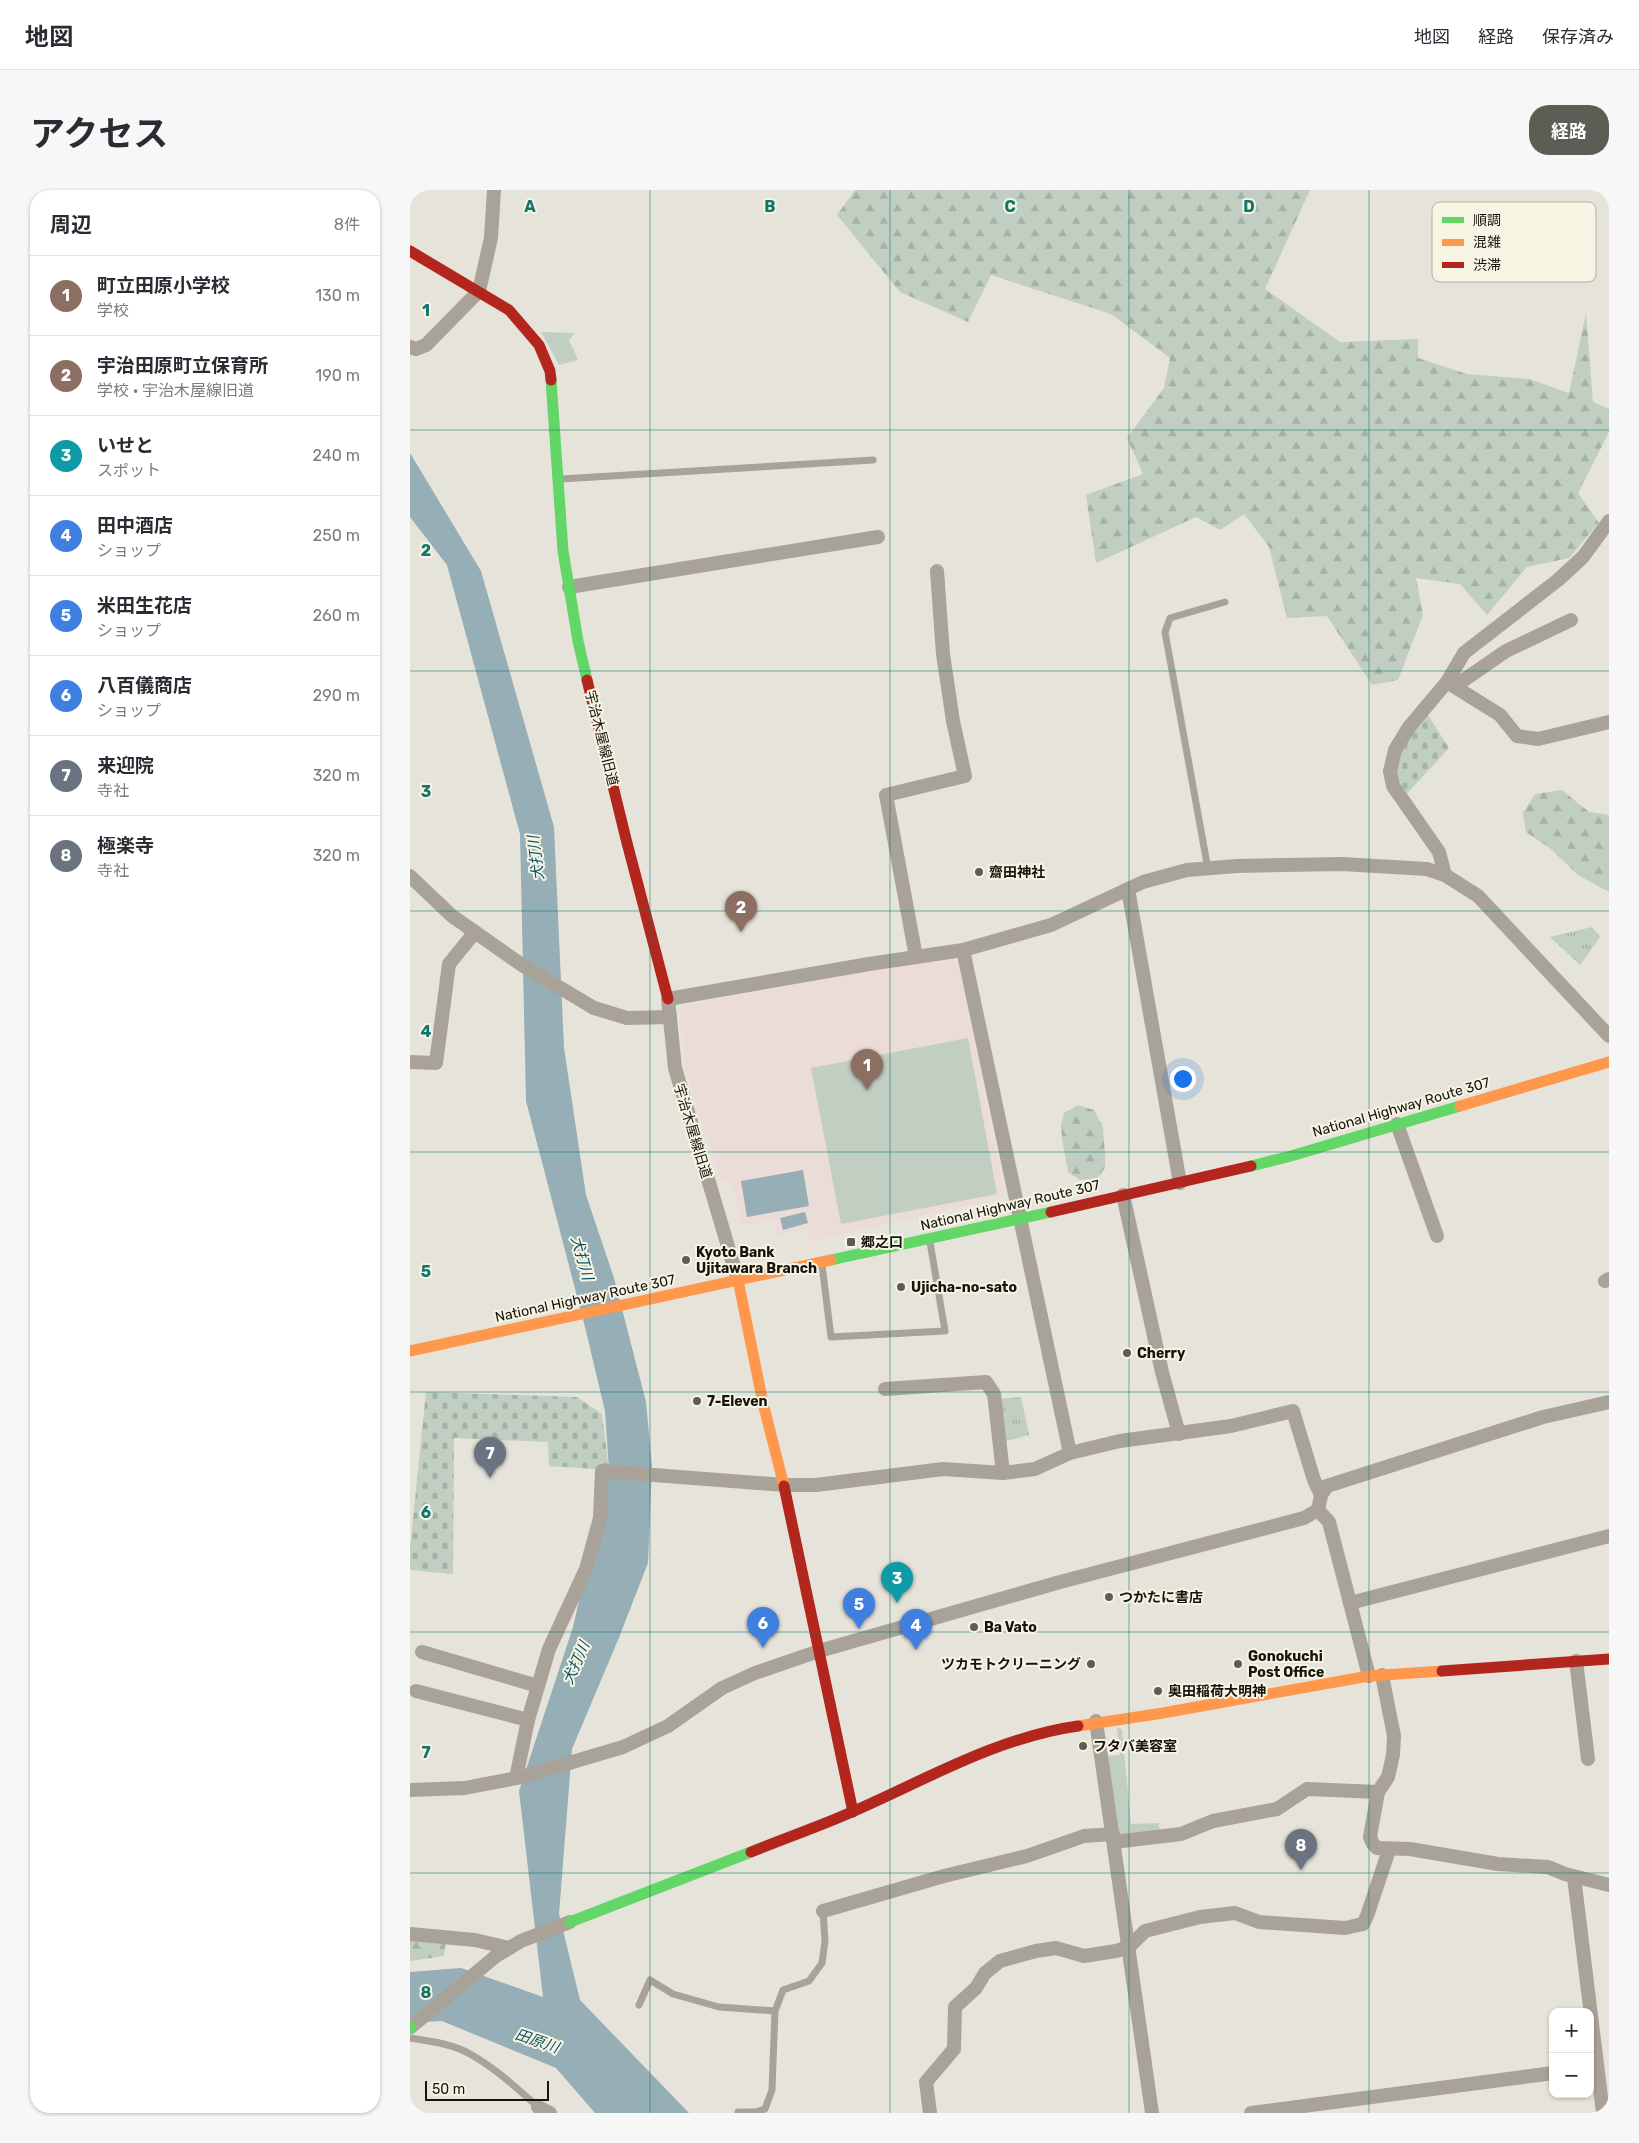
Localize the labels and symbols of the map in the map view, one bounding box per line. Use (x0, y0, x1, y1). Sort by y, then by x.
text: A (524, 197, 536, 216)
text: B (764, 197, 776, 216)
text: C (1004, 197, 1016, 216)
text: D (1243, 197, 1255, 216)
legend (1432, 202, 1596, 282)
text: 順調 (1473, 212, 1501, 229)
text: 混雑 (1473, 234, 1501, 251)
text: 渋滞 (1473, 257, 1501, 274)
text: 1 (422, 301, 430, 320)
text: 2 (421, 541, 431, 560)
street label: 宇治木屋線旧道 (581, 689, 622, 788)
text: 3 (421, 782, 431, 801)
water label: 犬打川 (524, 833, 548, 881)
place label: 齋田神社 (989, 864, 1045, 881)
marker: 齋田神社 (973, 866, 985, 878)
pin: 2 (725, 891, 757, 932)
text: 4 (421, 1022, 432, 1041)
pin: 1 (851, 1049, 883, 1090)
your location (1170, 1066, 1196, 1092)
street label: National Highway Route 307 (1311, 1074, 1492, 1141)
street label: 宇治木屋線旧道 (670, 1082, 715, 1180)
street label: National Highway Route 307 (919, 1177, 1101, 1234)
water label: 犬打川 (567, 1234, 597, 1284)
place label: 郷之口 (861, 1234, 903, 1251)
marker: 郷之口 (845, 1236, 857, 1248)
place label: Kyoto Bank Ujitawara Branch (696, 1244, 817, 1277)
marker: Kyoto Bank Ujitawara Branch (680, 1254, 692, 1266)
text: 5 (421, 1262, 431, 1281)
street label: National Highway Route 307 (494, 1271, 677, 1326)
place label: Ujicha-no-sato (911, 1279, 1017, 1296)
marker: Ujicha-no-sato (895, 1281, 907, 1293)
place label: Cherry (1137, 1345, 1186, 1362)
marker: Cherry (1121, 1347, 1133, 1359)
place label: 7-Eleven (707, 1393, 768, 1410)
marker: 7-Eleven (691, 1395, 703, 1407)
pin: 7 (474, 1437, 506, 1478)
text: 6 (421, 1503, 431, 1522)
pin: 3 (881, 1562, 913, 1603)
pin: 5 (843, 1588, 875, 1629)
place label: つかたに書店 (1119, 1589, 1203, 1606)
marker: つかたに書店 (1103, 1591, 1115, 1603)
pin: 6 (747, 1607, 779, 1648)
pin: 4 (900, 1609, 932, 1650)
place label: Ba Vato (984, 1619, 1037, 1636)
marker: Ba Vato (968, 1621, 980, 1633)
water label: 犬打川 (559, 1637, 594, 1687)
place label: Gonokuchi Post Office (1248, 1648, 1324, 1681)
place label: ツカモトクリーニング (941, 1656, 1081, 1673)
marker: ツカモトクリーニング (1085, 1658, 1097, 1670)
marker: Gonokuchi Post Office (1232, 1658, 1244, 1670)
place label: 奥田稲荷大明神 (1168, 1683, 1266, 1700)
marker: 奥田稲荷大明神 (1152, 1685, 1164, 1697)
place label: フタバ美容室 (1093, 1738, 1177, 1755)
marker: フタバ美容室 (1077, 1740, 1089, 1752)
text: 7 (421, 1743, 431, 1762)
pin: 8 (1285, 1829, 1317, 1870)
text: 8 (421, 1983, 432, 2002)
water label: 田原川 (513, 2025, 563, 2057)
scale bar (425, 2078, 549, 2101)

